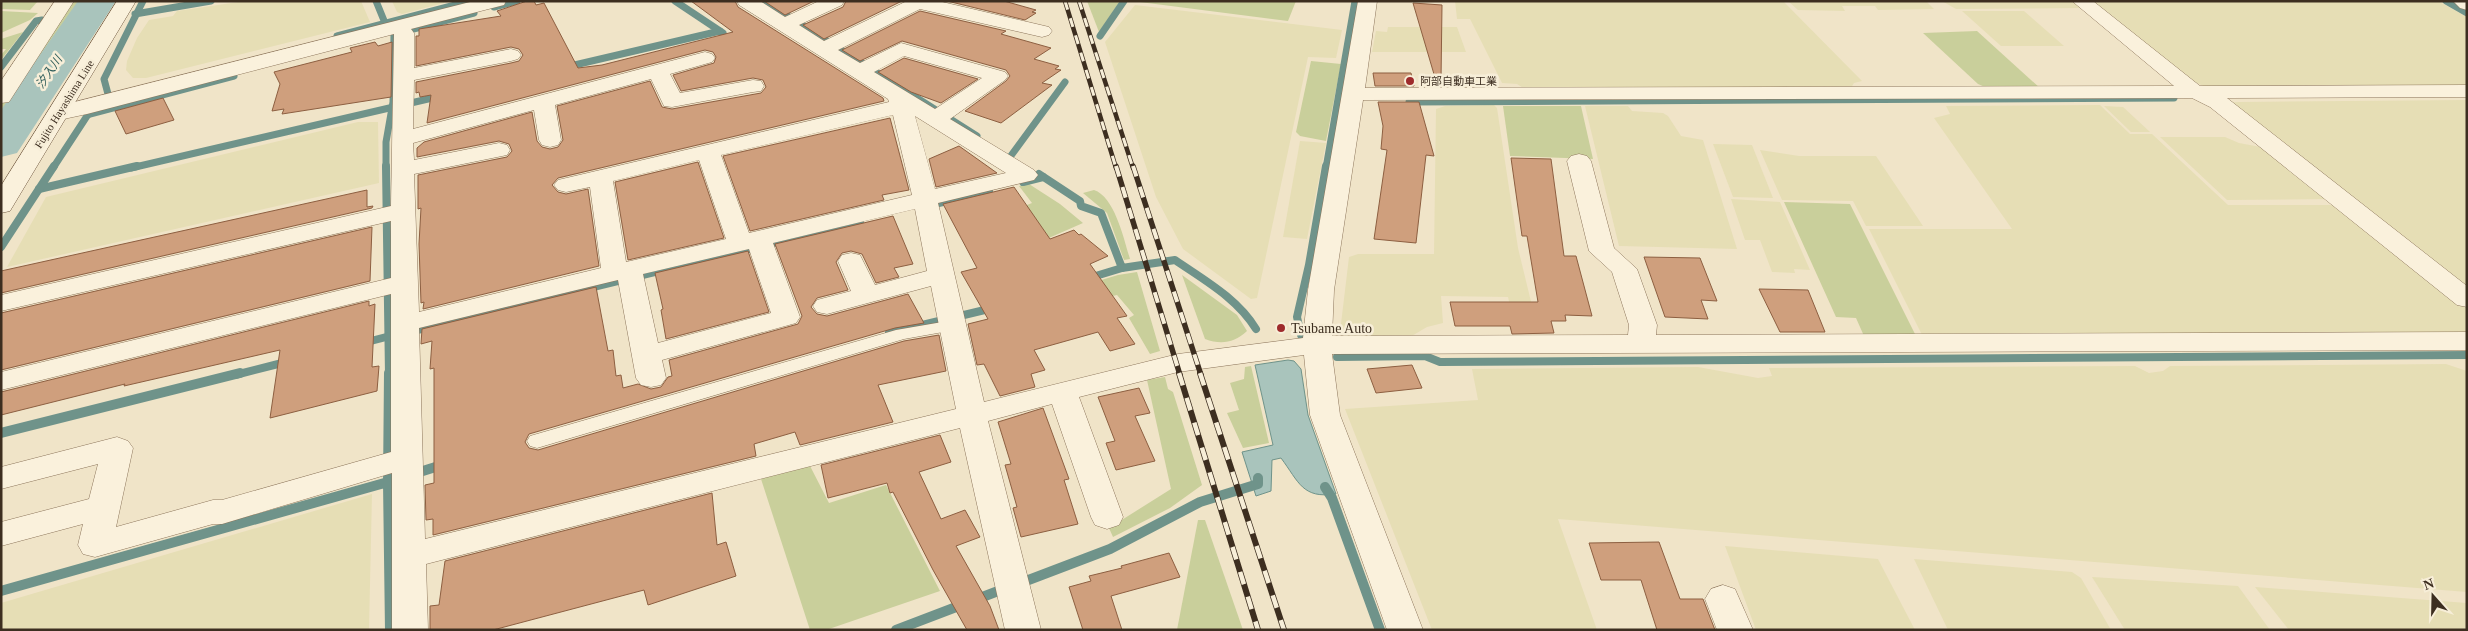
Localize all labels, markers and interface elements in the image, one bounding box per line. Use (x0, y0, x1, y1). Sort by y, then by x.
water label: 汐入川 (33, 52, 66, 91)
street label: Fujito Hayashima Line (32, 58, 96, 150)
marker: 阿部自動車工業 (1404, 75, 1416, 87)
place label: 阿部自動車工業 (1420, 75, 1497, 87)
place label: Tsubame Auto (1291, 321, 1372, 336)
marker: Tsubame Auto (1275, 322, 1287, 334)
north arrow (2408, 571, 2458, 621)
text: N (2421, 575, 2436, 593)

